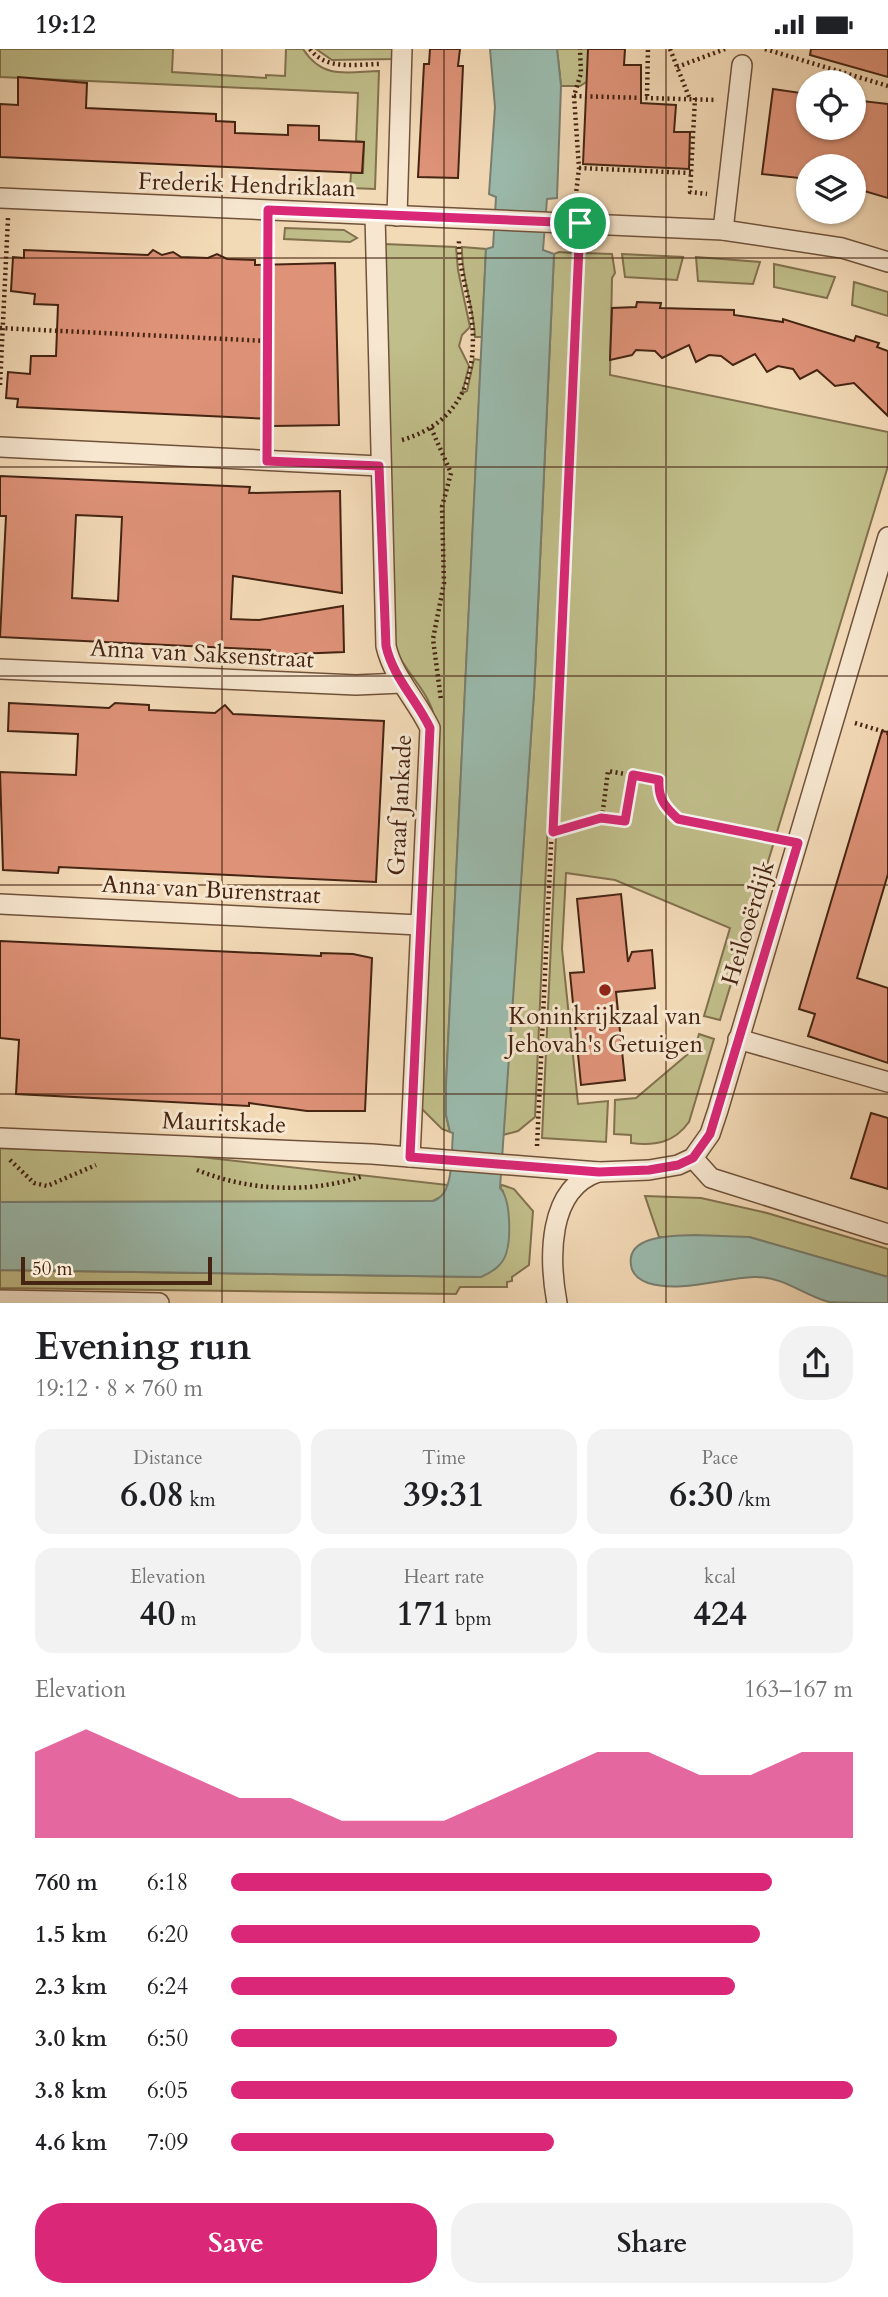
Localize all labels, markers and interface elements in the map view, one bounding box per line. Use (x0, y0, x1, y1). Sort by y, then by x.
text: 19:12 (35, 7, 96, 42)
map controls (796, 70, 866, 224)
button: locate (796, 70, 866, 140)
button: layers (796, 154, 866, 224)
street label: Frederik Hendriklaan (137, 165, 357, 205)
pin (550, 193, 610, 253)
icon: arrive (561, 204, 599, 242)
street label: Anna van Saksenstraat (89, 632, 315, 676)
street label: Graaf Jankade (380, 734, 420, 876)
street label: Heilooërdijk (713, 857, 783, 989)
street label: Anna van Burenstraat (101, 868, 322, 912)
marker: Koninkrijkzaal van Jehovah's Getuigen (597, 982, 613, 998)
place label: Koninkrijkzaal van Jehovah's Getuigen (504, 1000, 703, 1061)
street label: Mauritskade (161, 1104, 287, 1142)
scale bar (21, 1254, 212, 1286)
text: 50 m (32, 1256, 73, 1282)
text: Evening run (35, 1321, 251, 1373)
button: share (779, 1326, 853, 1400)
text: 19:12 · 8 × 760 m (35, 1373, 203, 1404)
text: Distance (133, 1445, 203, 1471)
text: Time (422, 1445, 466, 1471)
text: Pace (702, 1445, 738, 1471)
text: 6.08 (120, 1471, 184, 1519)
text: 39:31 (403, 1471, 485, 1519)
text: 6:30 (669, 1471, 733, 1519)
text: km (184, 1487, 216, 1513)
text: /km (733, 1487, 771, 1513)
text: Elevation (130, 1564, 206, 1590)
text: Heart rate (404, 1564, 484, 1590)
text: kcal (704, 1564, 736, 1590)
text: 40 (139, 1590, 175, 1638)
text: 171 (396, 1590, 450, 1638)
text: 424 (693, 1590, 747, 1638)
text: m (175, 1606, 197, 1632)
text: bpm (450, 1606, 492, 1632)
text: Elevation (35, 1674, 126, 1705)
text: 163–167 m (744, 1674, 853, 1705)
text: 760 m (35, 1867, 98, 1898)
text: 6:18 (147, 1867, 188, 1898)
text: 1.5 km (35, 1919, 107, 1950)
text: 6:20 (147, 1919, 188, 1950)
text: 2.3 km (35, 1971, 107, 2002)
text: 6:24 (147, 1971, 188, 2002)
text: 3.0 km (35, 2023, 107, 2054)
text: 6:50 (147, 2023, 188, 2054)
text: 3.8 km (35, 2075, 107, 2106)
text: 6:05 (147, 2075, 188, 2106)
text: 4.6 km (35, 2127, 107, 2158)
text: 7:09 (147, 2127, 188, 2158)
button: Save (35, 2203, 437, 2283)
button: Share (451, 2203, 853, 2283)

